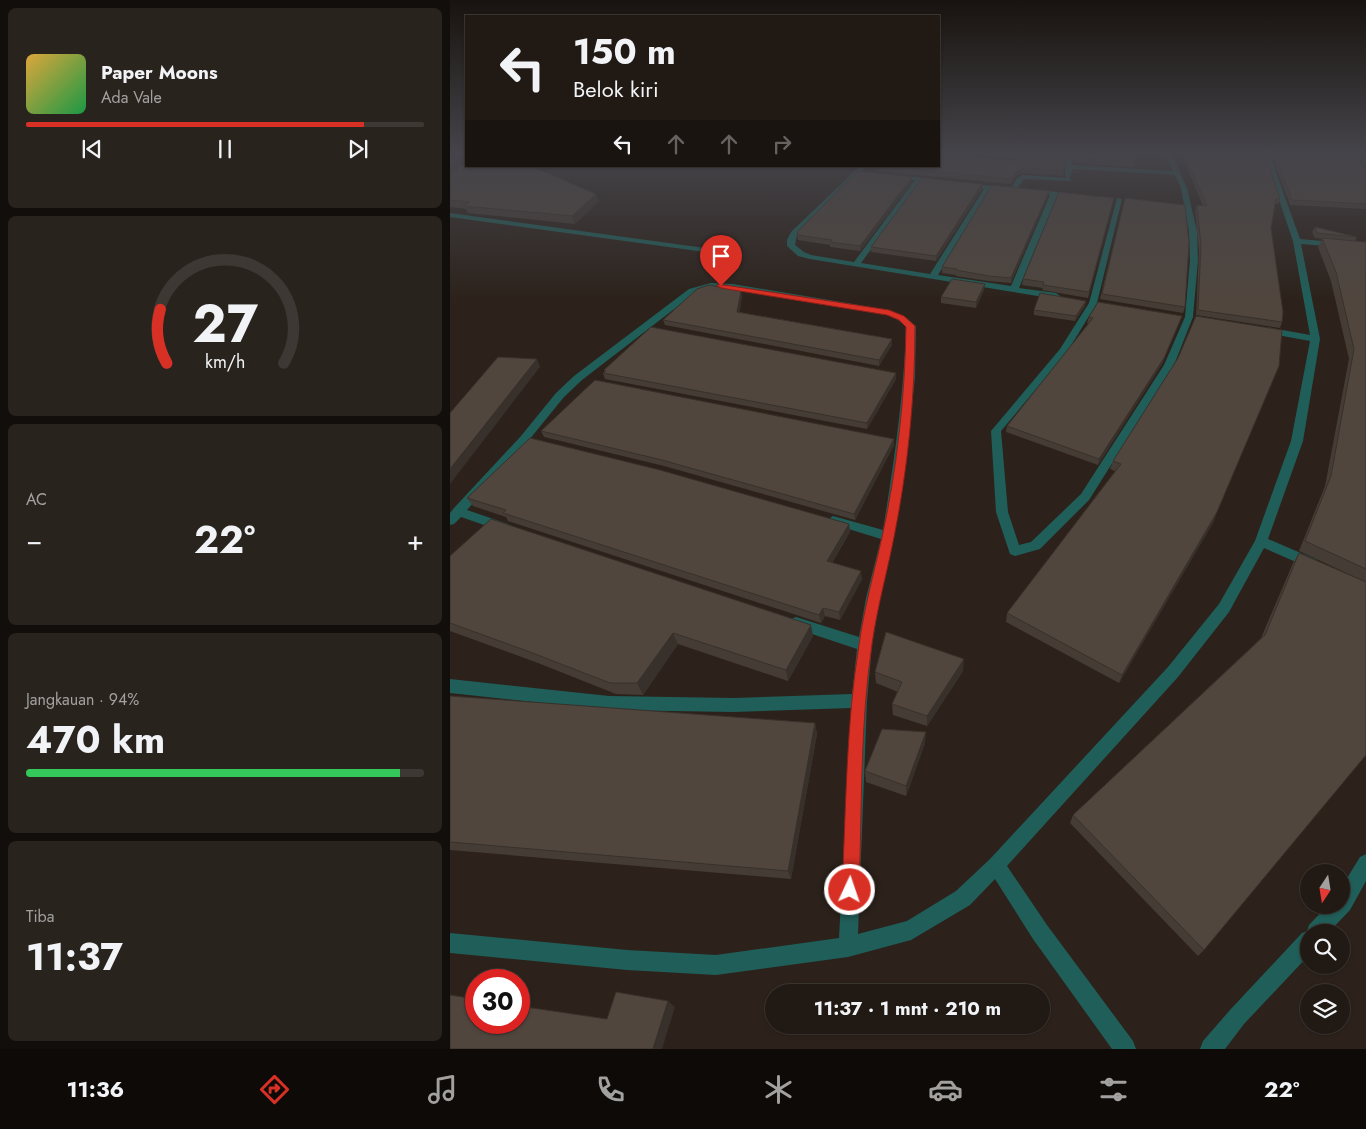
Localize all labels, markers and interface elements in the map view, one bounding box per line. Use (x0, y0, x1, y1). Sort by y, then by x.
text: 150 m (573, 27, 676, 77)
icon: left (490, 35, 555, 100)
text: Paper Moons (101, 59, 218, 86)
text: Belok kiri (573, 73, 659, 105)
text: Ada Vale (101, 86, 162, 109)
icon: left (609, 130, 637, 158)
icon: ahead (662, 130, 690, 158)
icon: ahead (715, 130, 743, 158)
icon: right (768, 130, 796, 158)
icon: previous (78, 135, 106, 163)
icon: pause (211, 135, 239, 163)
icon: next (344, 135, 372, 163)
pin (700, 235, 742, 286)
icon: arrive (707, 242, 735, 270)
text: 27 (192, 286, 258, 362)
text: km/h (205, 349, 245, 375)
text: AC (26, 488, 47, 511)
text: 22° (194, 512, 255, 567)
text: − (26, 520, 43, 561)
text: + (407, 520, 424, 561)
text: Jangkauan · 94% (26, 688, 139, 711)
text: 470 km (26, 712, 165, 767)
position arrow (823, 863, 875, 915)
north arrow (1300, 864, 1350, 914)
map controls (1300, 864, 1350, 1034)
text: Tiba (26, 905, 54, 928)
button: search (1300, 924, 1350, 974)
text: 11:37 (26, 929, 123, 984)
speed limit sign: 30 (465, 969, 530, 1034)
button: layers (1300, 984, 1350, 1034)
text: 11:37 · 1 mnt · 210 m (814, 995, 1001, 1022)
icon: directions (257, 1072, 292, 1107)
icon: music (425, 1072, 460, 1107)
icon: phone (593, 1072, 628, 1107)
icon: climate (761, 1072, 796, 1107)
icon: car (928, 1072, 963, 1107)
icon: filters (1096, 1072, 1131, 1107)
text: 11:36 (66, 1073, 124, 1105)
text: 22° (1264, 1073, 1299, 1105)

